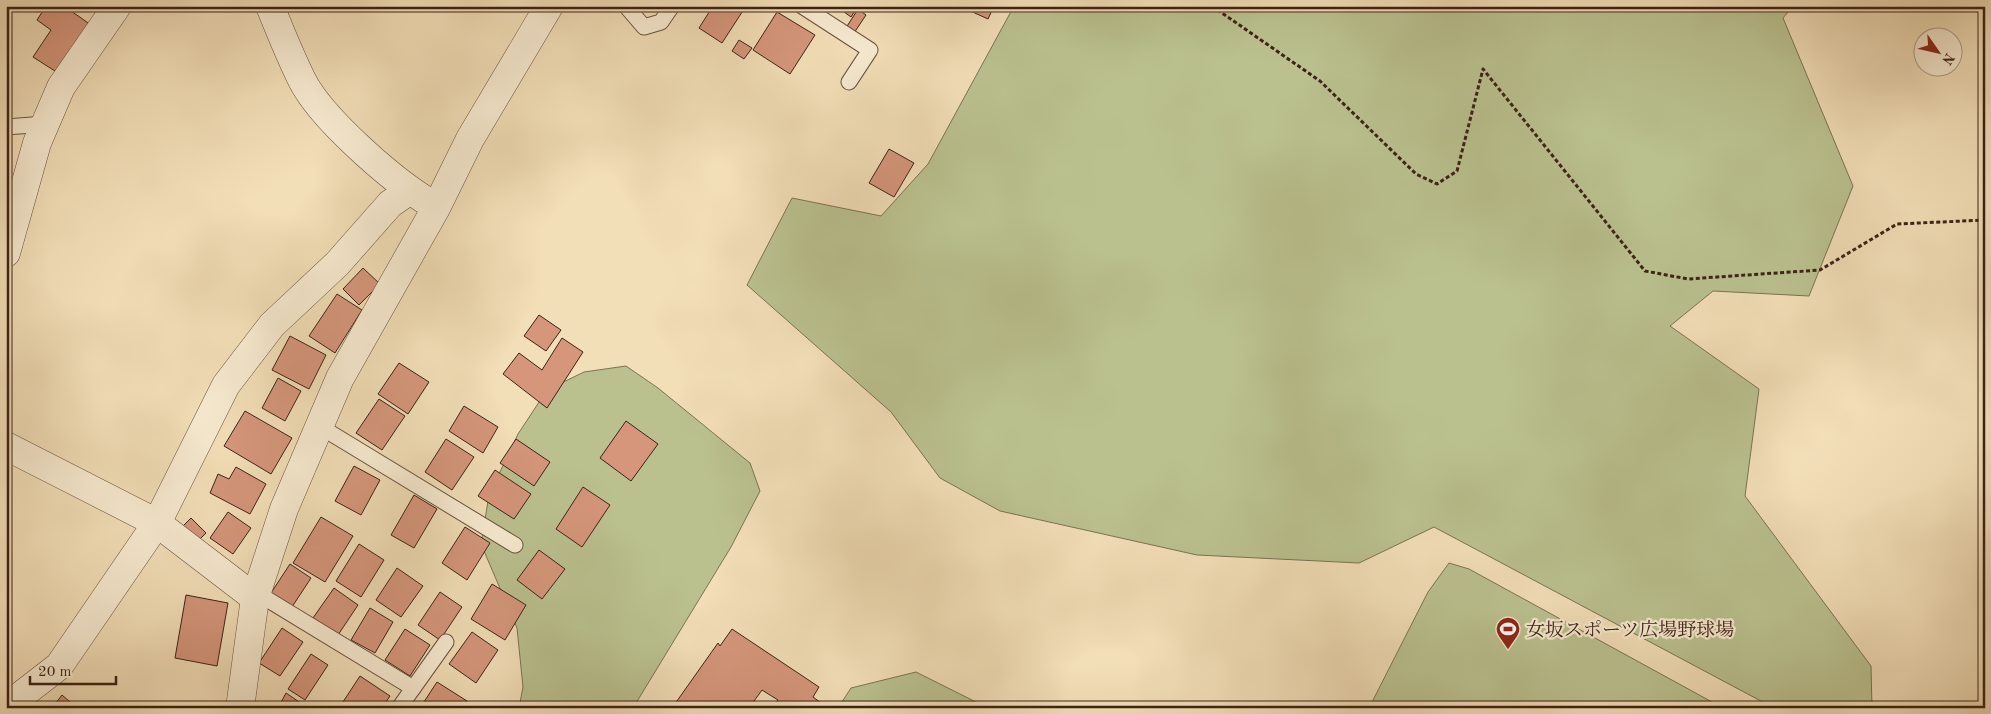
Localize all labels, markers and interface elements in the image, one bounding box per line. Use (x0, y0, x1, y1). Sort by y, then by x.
north arrow (1914, 28, 1964, 78)
text: N (1939, 50, 1957, 67)
sports icon: 女坂スポーツ広場野球場 (1495, 616, 1521, 650)
place label: 女坂スポーツ広場野球場 (1526, 620, 1734, 641)
scale bar (30, 654, 116, 686)
text: 20 m (38, 665, 72, 680)

